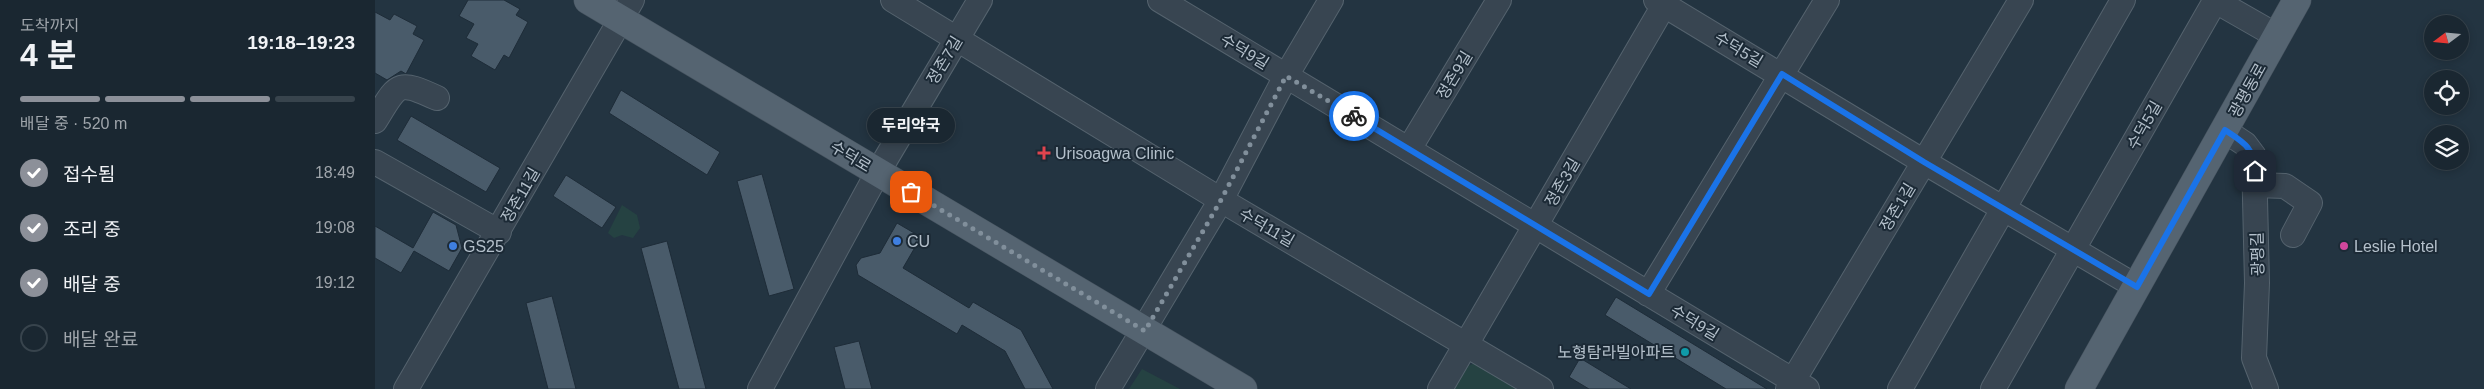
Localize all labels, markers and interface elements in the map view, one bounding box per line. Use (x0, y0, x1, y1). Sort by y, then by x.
north arrow (2424, 15, 2469, 60)
map controls (2424, 15, 2469, 170)
text: 도착까지 (20, 17, 79, 34)
street label: 수덕5길 (1712, 28, 1766, 70)
street label: 수덕9길 (1218, 30, 1272, 72)
text: 19:18–19:23 (247, 32, 355, 53)
street label: 정존7길 (923, 33, 965, 87)
text: 4 분 (20, 37, 76, 73)
street label: 정존9길 (1433, 48, 1475, 102)
street label: 광평동로 (2226, 60, 2269, 120)
button: locate (2424, 70, 2469, 115)
courier (1329, 91, 1379, 141)
street label: 수덕5길 (2124, 98, 2165, 152)
icon: bike (1340, 102, 1368, 130)
callout: 두리약국 (867, 107, 955, 142)
text: 배달 중 · 520 m (20, 115, 127, 132)
text: 두리약국 (882, 117, 940, 134)
button: layers (2424, 125, 2469, 170)
street label: 수덕로 (827, 138, 874, 175)
place label: Urisoagwa Clinic (1055, 145, 1174, 162)
marker: Urisoagwa Clinic (1037, 146, 1051, 160)
pin (2234, 150, 2276, 192)
street label: 정존3길 (1542, 155, 1583, 209)
icon: home (2241, 157, 2269, 185)
icon: check (20, 159, 48, 187)
text: 접수됨 (63, 164, 115, 185)
text: 18:49 (315, 164, 355, 181)
street label: 정존11길 (498, 165, 543, 226)
pin (890, 171, 932, 213)
icon: bag (897, 178, 925, 206)
street label: 정존1길 (1876, 180, 1918, 234)
street label: 수덕11길 (1236, 205, 1297, 250)
icon: check (20, 214, 48, 242)
text: 조리 중 (63, 219, 121, 240)
text: 19:08 (315, 219, 355, 236)
street label: 광평길 (2249, 232, 2266, 276)
place label: CU (907, 233, 930, 250)
marker: CU (891, 235, 903, 247)
place label: GS25 (463, 238, 504, 255)
place label: Leslie Hotel (2354, 238, 2438, 255)
marker: GS25 (447, 240, 459, 252)
marker: Leslie Hotel (2338, 240, 2350, 252)
icon: check (20, 269, 48, 297)
text: 배달 중 (63, 274, 121, 295)
text: 19:12 (315, 274, 355, 291)
street label: 수덕9길 (1668, 301, 1722, 343)
text: 배달 완료 (63, 329, 138, 350)
place label: 노형탐라빌아파트 (1557, 344, 1675, 361)
marker: 노형탐라빌아파트 (1679, 346, 1691, 358)

